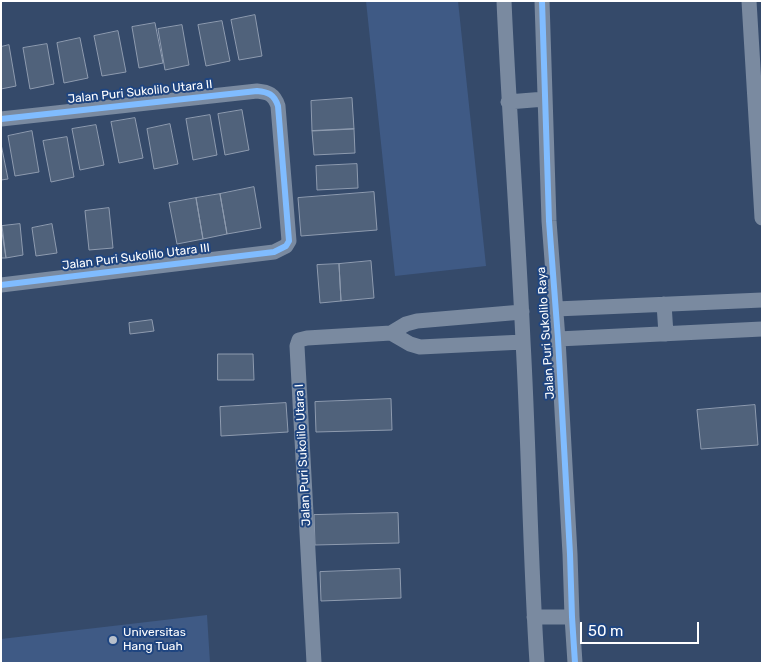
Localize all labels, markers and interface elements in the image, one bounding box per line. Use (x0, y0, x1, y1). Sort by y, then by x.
street label: Jalan Puri Sukolilo Utara II (67, 77, 213, 107)
street label: Jalan Puri Sukolilo Utara III (61, 241, 211, 273)
street label: Jalan Puri Sukolilo Raya (534, 266, 558, 400)
street label: Jalan Puri Sukolilo Utara I (292, 384, 314, 526)
scale bar (583, 612, 702, 644)
text: 50 m (588, 622, 623, 640)
place label: Universitas Hang Tuah (123, 626, 186, 654)
marker: Universitas Hang Tuah (107, 634, 119, 646)

